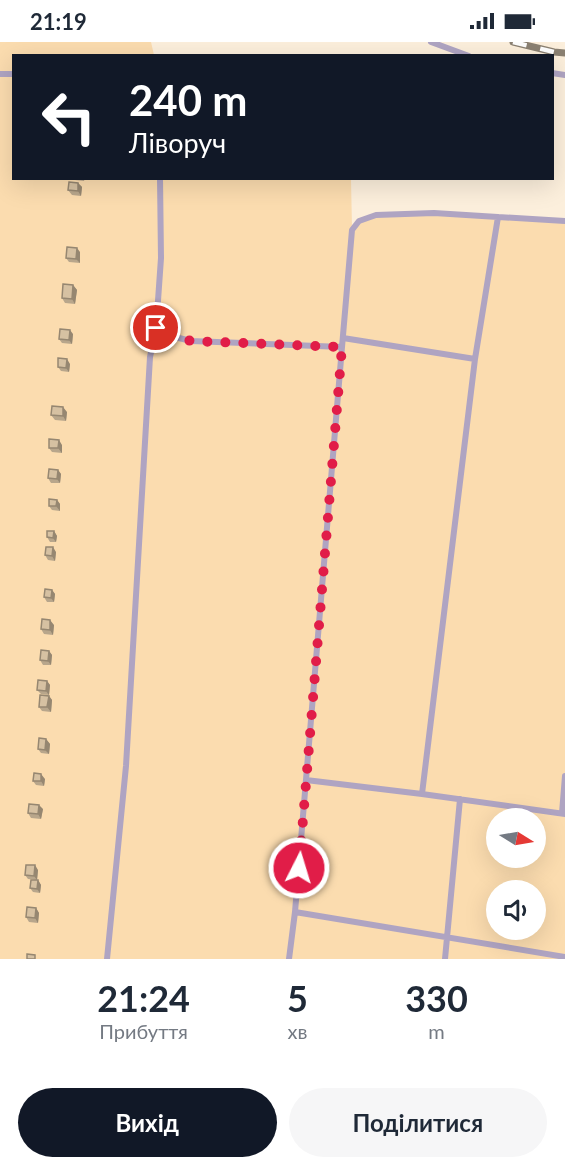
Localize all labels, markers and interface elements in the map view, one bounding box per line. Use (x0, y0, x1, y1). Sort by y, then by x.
text: 21:19 (30, 8, 87, 35)
text: 240 m (129, 75, 247, 125)
icon: left (30, 78, 108, 156)
text: Ліворуч (129, 126, 226, 159)
pin (130, 302, 181, 353)
icon: arrive (139, 311, 172, 344)
north arrow (486, 808, 546, 868)
map controls (486, 808, 546, 940)
position arrow (267, 836, 331, 900)
button: sound (486, 880, 546, 940)
text: 21:24 (97, 976, 190, 1020)
text: 5 (287, 976, 308, 1020)
text: 330 (405, 976, 468, 1020)
text: Прибуття (99, 1019, 188, 1043)
text: хв (288, 1019, 308, 1043)
text: m (428, 1019, 445, 1043)
button: Вихід (18, 1088, 277, 1157)
button: Поділитися (289, 1088, 547, 1157)

